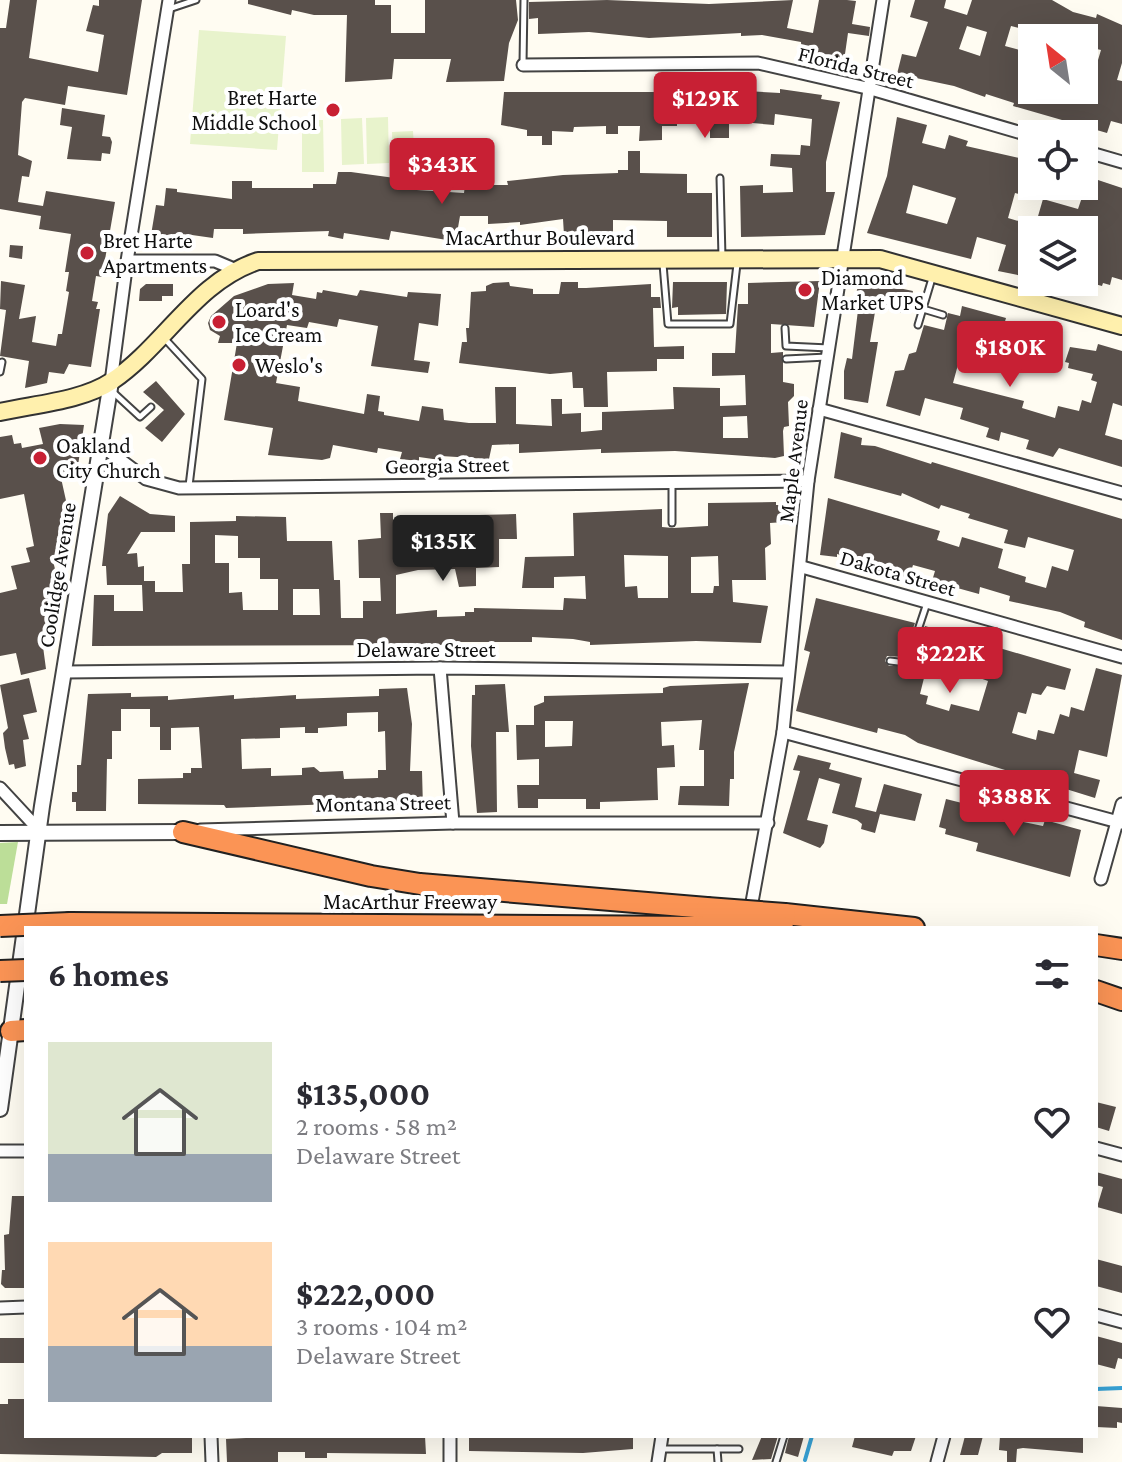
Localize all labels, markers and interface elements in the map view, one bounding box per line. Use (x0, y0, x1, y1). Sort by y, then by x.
north arrow (1018, 24, 1098, 104)
map controls (1018, 24, 1098, 296)
street label: Florida Street (795, 41, 917, 94)
pin: $129K (649, 72, 761, 140)
text: $129K (672, 83, 738, 112)
place label: Bret Harte Middle School (192, 85, 317, 135)
marker: Bret Harte Middle School (324, 101, 342, 119)
button: locate (1018, 120, 1098, 200)
pin: $343K (386, 138, 498, 206)
text: $343K (408, 149, 476, 178)
button: layers (1018, 216, 1098, 296)
street label: MacArthur Boulevard (445, 225, 635, 250)
place label: Bret Harte Apartments (103, 228, 207, 278)
marker: Bret Harte Apartments (78, 244, 96, 262)
place label: Diamond Market UPS (821, 265, 924, 315)
marker: Diamond Market UPS (796, 281, 814, 299)
place label: Loard's Ice Cream (235, 297, 323, 347)
marker: Loard's Ice Cream (210, 313, 228, 331)
pin: $180K (954, 321, 1066, 389)
text: $180K (975, 332, 1045, 361)
place label: Weslo's (255, 353, 323, 378)
marker: Weslo's (230, 356, 248, 374)
street label: Maple Avenue (773, 398, 813, 524)
place label: Oakland City Church (56, 433, 161, 483)
marker: Oakland City Church (31, 449, 49, 467)
street label: Georgia Street (385, 451, 510, 479)
street label: Coolidge Avenue (33, 500, 81, 650)
pin: $135K (387, 515, 499, 583)
text: $135K (411, 526, 475, 555)
street label: Dakota Street (837, 545, 959, 602)
pin: $222K (894, 627, 1006, 695)
street label: Delaware Street (356, 637, 496, 662)
text: $222K (916, 638, 984, 667)
pin: $388K (958, 770, 1070, 838)
text: $388K (978, 781, 1050, 810)
street label: Montana Street (315, 789, 452, 817)
street label: MacArthur Freeway (323, 889, 498, 914)
icon: filters (1030, 952, 1074, 996)
text: 6 homes (48, 956, 169, 993)
icon: home (112, 1074, 208, 1170)
text: $135,000 (296, 1075, 430, 1112)
icon: heart (1030, 1100, 1074, 1144)
text: 2 rooms · 58 m² (296, 1112, 457, 1141)
text: Delaware Street (296, 1141, 460, 1170)
icon: home (112, 1274, 208, 1370)
text: $222,000 (296, 1275, 435, 1312)
icon: heart (1030, 1300, 1074, 1344)
text: 3 rooms · 104 m² (296, 1312, 467, 1341)
text: Delaware Street (296, 1341, 460, 1370)

